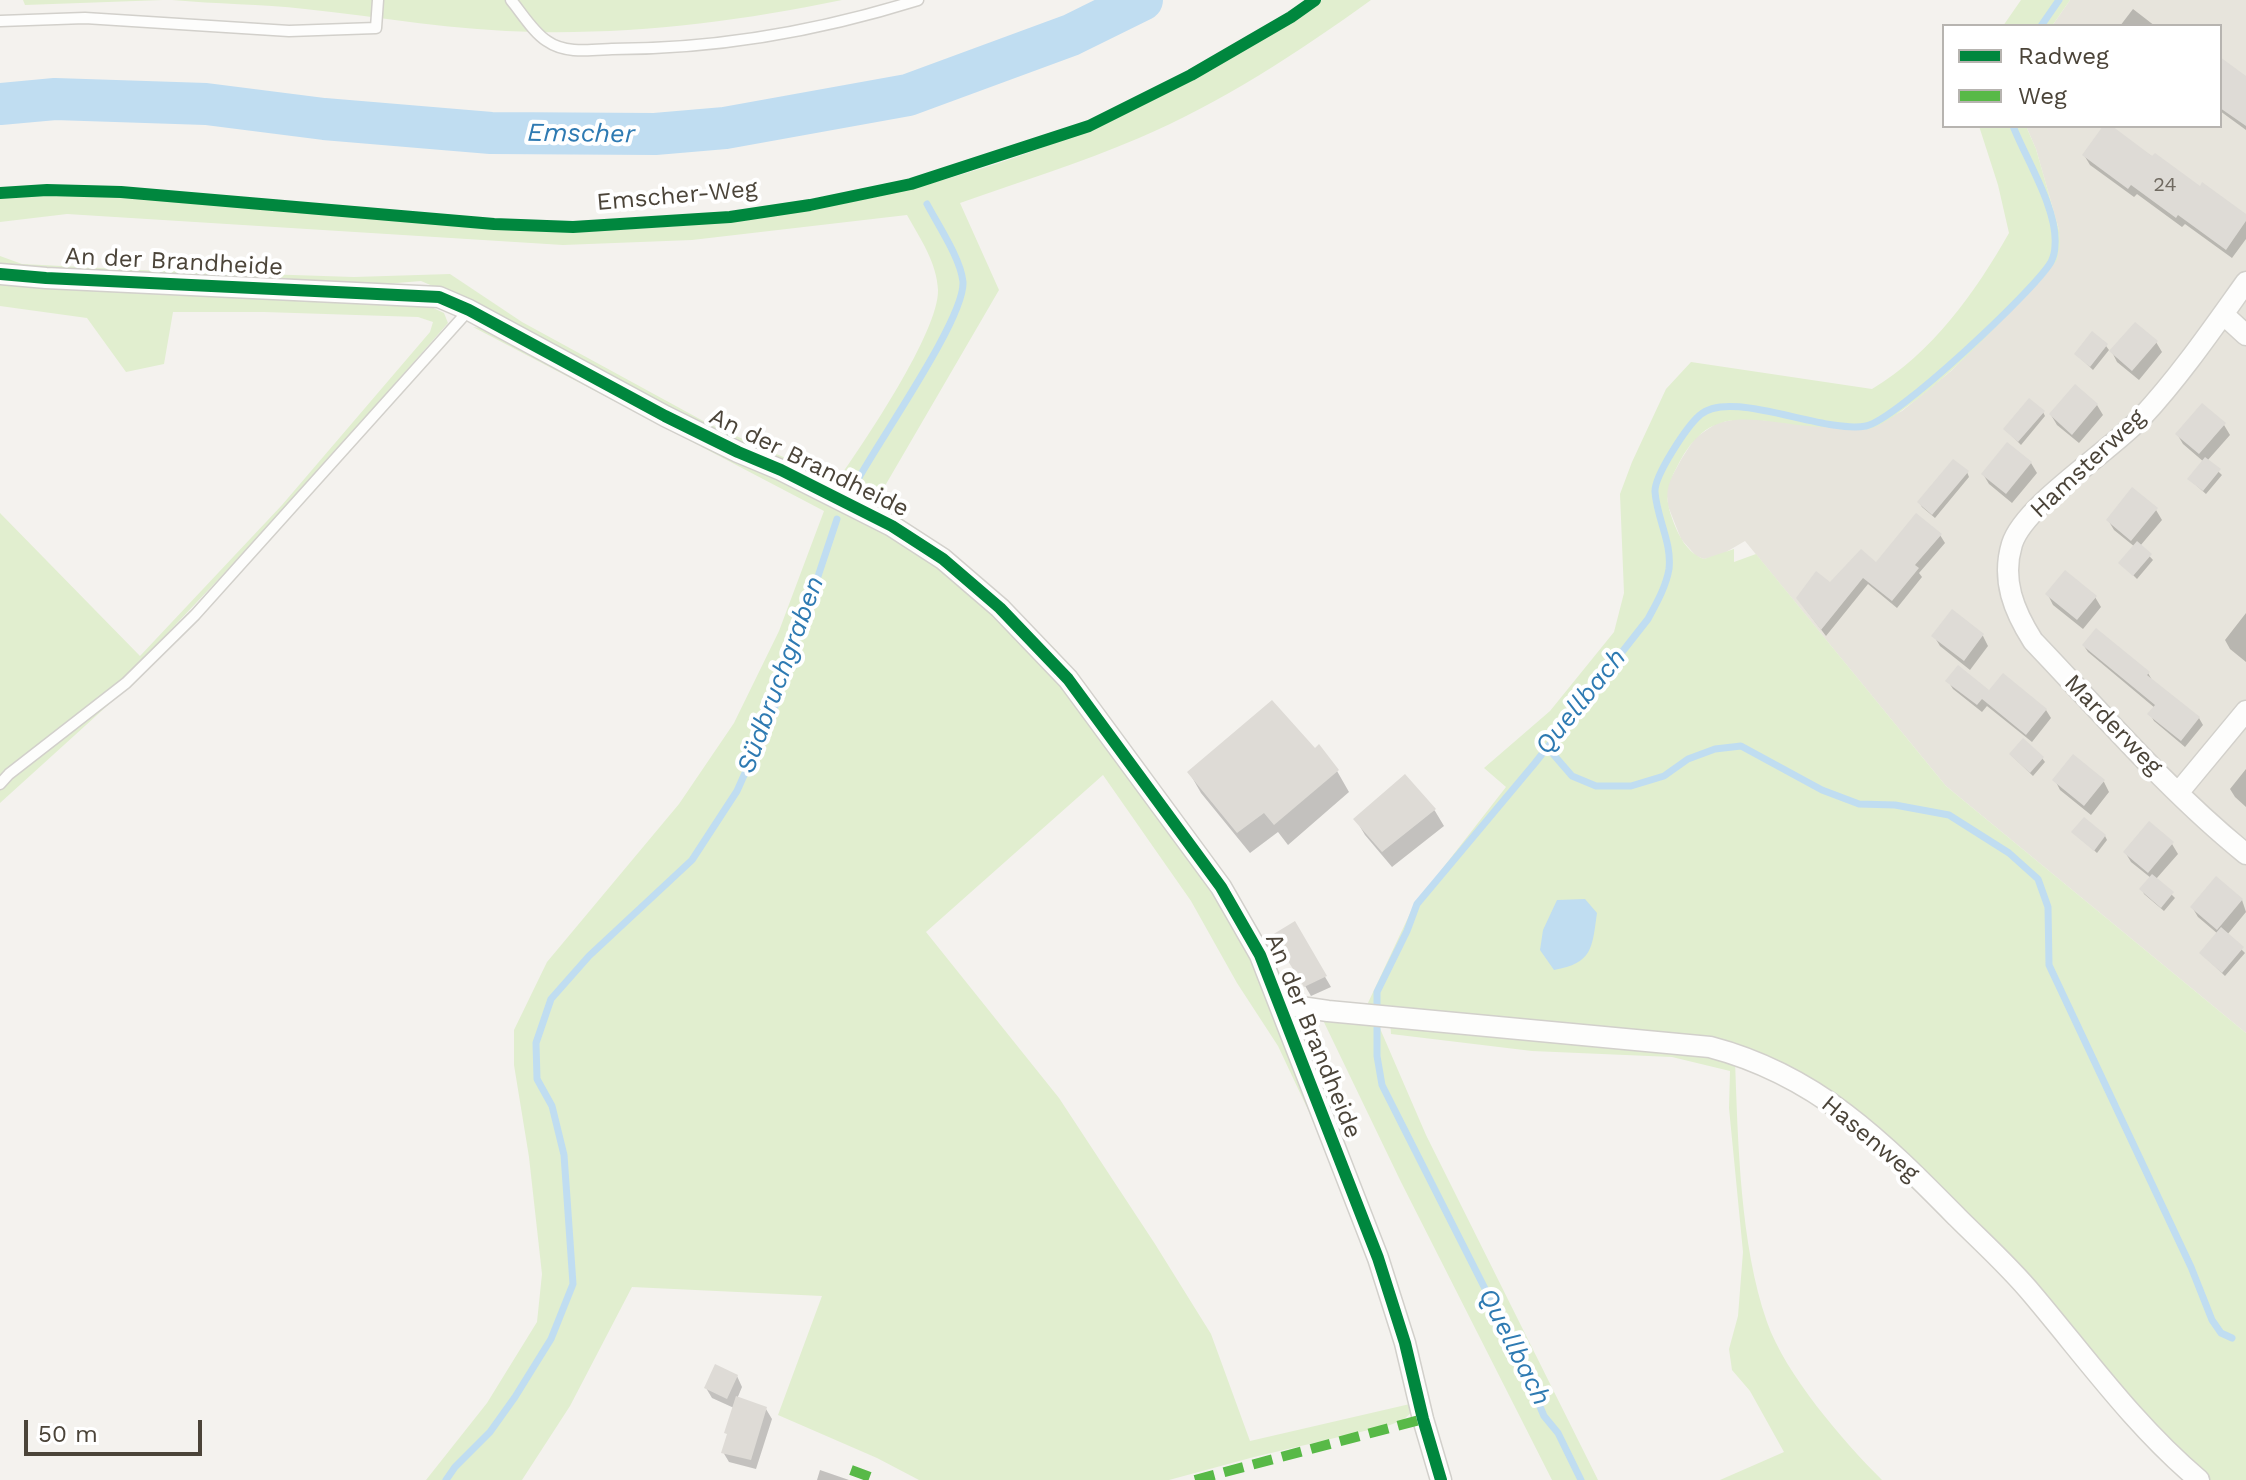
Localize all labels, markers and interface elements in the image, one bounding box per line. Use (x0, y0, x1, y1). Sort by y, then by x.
legend (1942, 24, 2222, 128)
text: Radweg (2018, 42, 2109, 70)
text: Weg (2018, 82, 2067, 110)
water label: Emscher (527, 117, 635, 151)
house number: 24 (2153, 173, 2177, 197)
street label: Emscher-Weg (595, 175, 759, 217)
street label: An der Brandheide (64, 242, 284, 282)
street label: An der Brandheide (705, 402, 913, 524)
street label: Hamsterweg (2025, 403, 2151, 525)
water label: Südbruchgraben (731, 572, 831, 778)
water label: Quellbach (1529, 643, 1633, 761)
street label: Marderweg (2058, 669, 2168, 781)
street label: An der Brandheide (1259, 929, 1367, 1143)
street label: Hasenweg (1815, 1090, 1925, 1188)
water label: Quellbach (1471, 1283, 1557, 1411)
scale bar (28, 1404, 206, 1454)
text: 50 m (38, 1420, 98, 1448)

